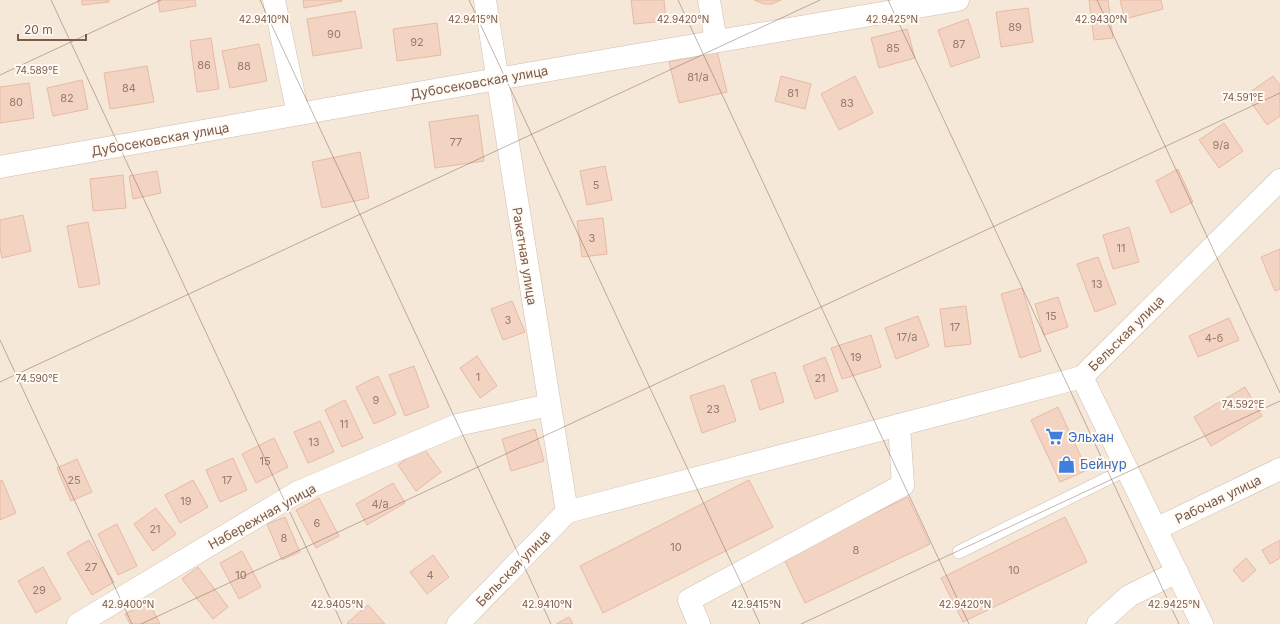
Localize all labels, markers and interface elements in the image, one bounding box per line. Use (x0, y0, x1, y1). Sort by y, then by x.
text: 42.9410°N (239, 13, 289, 25)
text: 42.9415°N (448, 13, 498, 25)
text: 42.9420°N (657, 13, 709, 25)
text: 42.9425°N (866, 13, 918, 25)
text: 42.9430°N (1075, 13, 1127, 25)
scale bar (18, 16, 86, 42)
house number: 89 (1008, 20, 1022, 34)
text: 20 m (24, 22, 53, 37)
house number: 90 (327, 27, 341, 41)
house number: 92 (410, 35, 424, 49)
house number: 87 (952, 37, 966, 51)
house number: 85 (886, 41, 900, 55)
house number: 86 (197, 58, 211, 72)
house number: 88 (237, 59, 251, 73)
street label: Дубосековская улица (409, 62, 549, 102)
text: 74.589°E (16, 64, 58, 76)
house number: 81/а (687, 70, 709, 84)
house number: 84 (122, 81, 136, 95)
house number: 81 (787, 86, 799, 100)
house number: 82 (60, 91, 74, 105)
text: 74.591°E (1223, 91, 1263, 103)
house number: 80 (9, 95, 23, 109)
house number: 83 (840, 96, 854, 110)
street label: Дубосековская улица (90, 119, 230, 159)
house number: 77 (450, 135, 462, 149)
house number: 9/а (1213, 138, 1229, 152)
house number: 5 (593, 178, 600, 192)
street label: Ракетная улица (509, 206, 541, 306)
house number: 3 (589, 231, 596, 245)
house number: 11 (1117, 241, 1125, 255)
house number: 13 (1091, 277, 1103, 291)
street label: Бельская улица (1085, 292, 1167, 374)
house number: 15 (1045, 309, 1057, 323)
house number: 3 (505, 313, 512, 327)
house number: 17 (950, 320, 960, 334)
house number: 17/а (897, 330, 917, 344)
house number: 4-б (1205, 331, 1223, 345)
house number: 19 (850, 350, 862, 364)
house number: 1 (476, 370, 480, 384)
house number: 21 (814, 371, 826, 385)
text: 74.590°E (15, 372, 59, 384)
house number: 9 (373, 393, 380, 407)
text: 74.592°E (1222, 398, 1264, 410)
house number: 23 (706, 402, 720, 416)
house number: 11 (340, 417, 348, 431)
supermarket icon: Эльхан (1045, 427, 1065, 447)
place label: Эльхан (1068, 429, 1114, 445)
house number: 13 (308, 435, 320, 449)
house number: 15 (259, 454, 271, 468)
shop icon: Бейнур (1057, 454, 1077, 474)
place label: Бейнур (1080, 456, 1127, 472)
street label: Рабочая улица (1172, 471, 1264, 527)
house number: 25 (67, 473, 81, 487)
house number: 17 (222, 473, 232, 487)
street label: Набережная улица (205, 480, 319, 552)
house number: 19 (180, 494, 192, 508)
house number: 4/а (371, 497, 389, 511)
house number: 6 (314, 516, 321, 530)
house number: 21 (149, 522, 161, 536)
street label: Бельская улица (472, 526, 554, 610)
house number: 8 (281, 531, 288, 545)
house number: 10 (670, 540, 682, 554)
house number: 8 (853, 543, 860, 557)
house number: 27 (85, 560, 97, 574)
house number: 10 (1008, 563, 1020, 577)
house number: 10 (235, 568, 247, 582)
house number: 4 (426, 568, 434, 582)
house number: 29 (32, 583, 46, 597)
text: 42.9400°N (102, 598, 154, 610)
text: 42.9405°N (311, 598, 363, 610)
text: 42.9410°N (522, 598, 572, 610)
text: 42.9415°N (731, 598, 781, 610)
text: 42.9420°N (939, 598, 991, 610)
text: 42.9425°N (1148, 598, 1200, 610)

